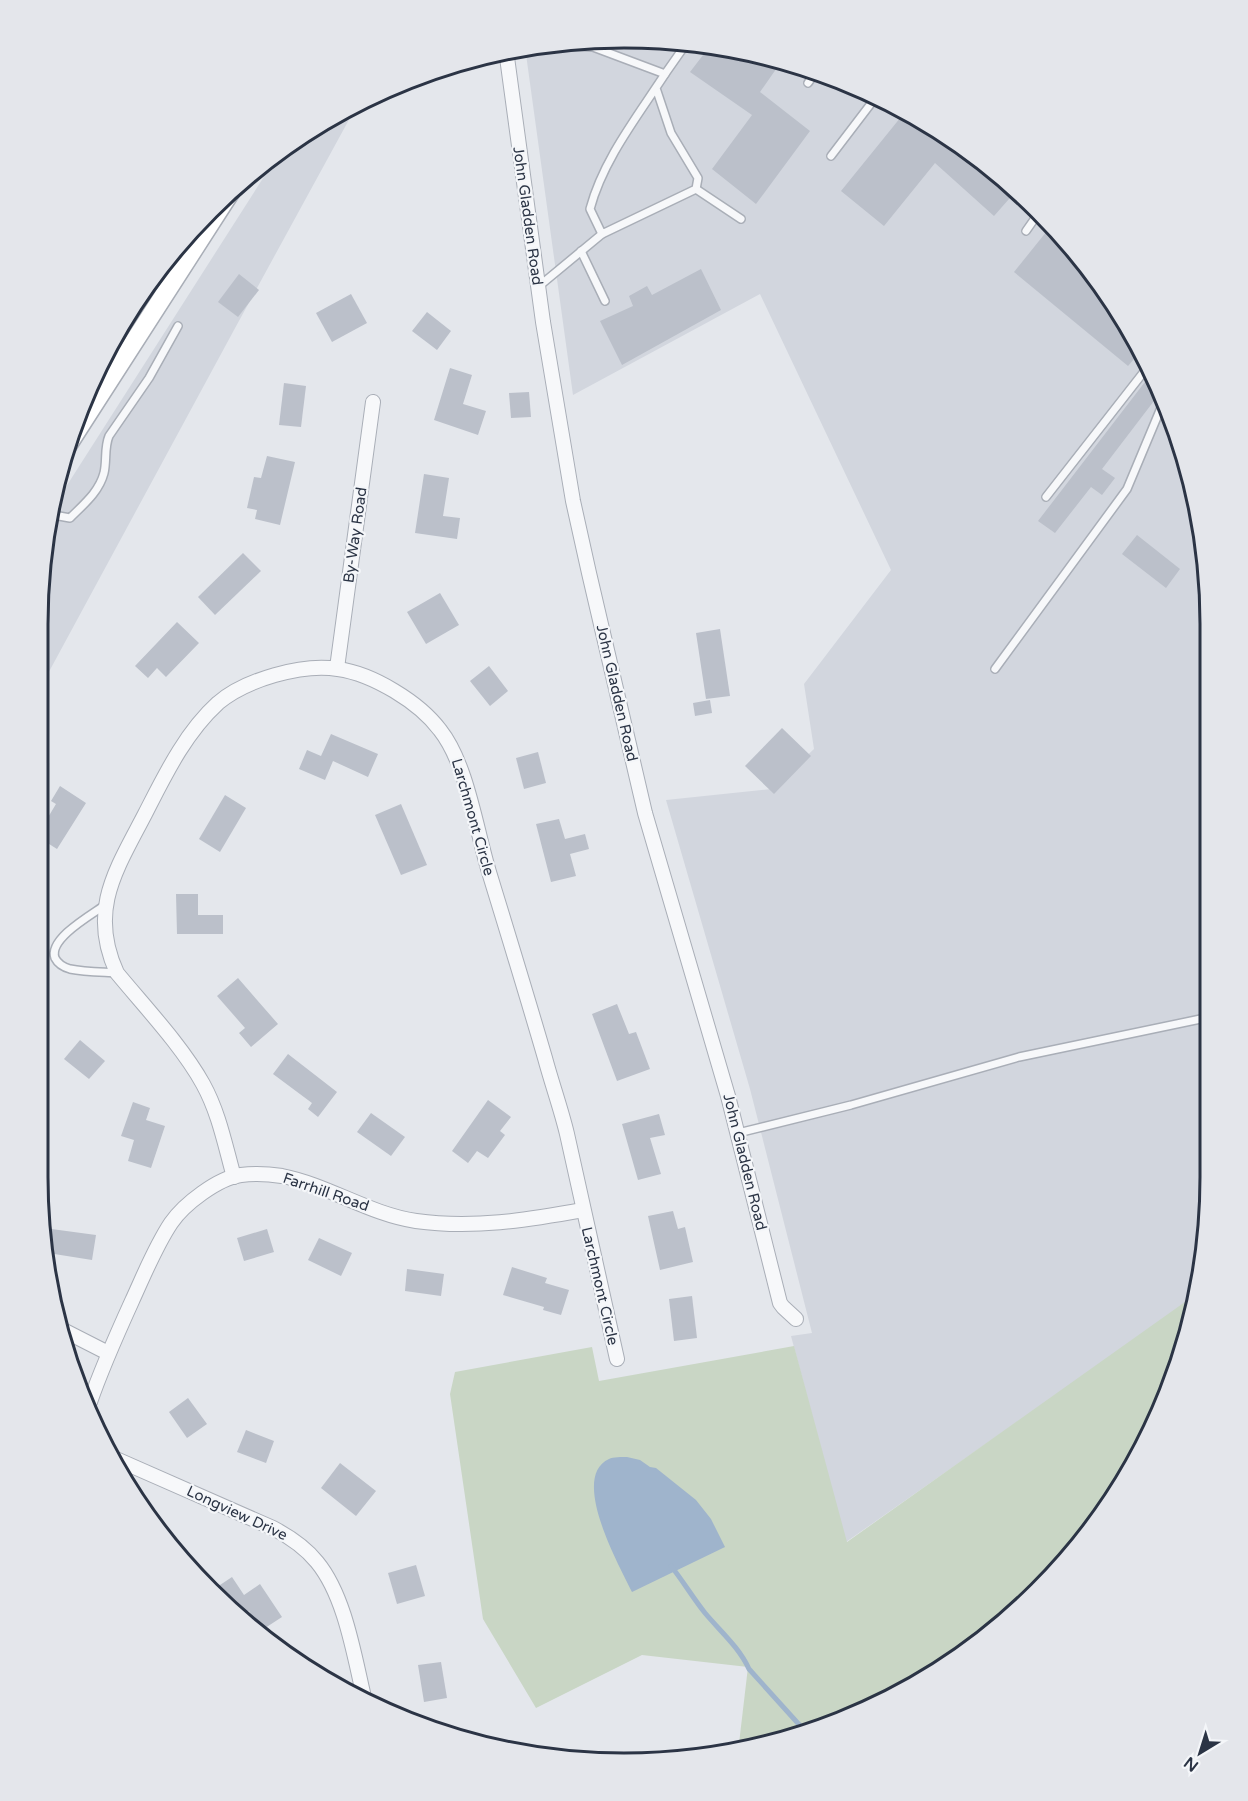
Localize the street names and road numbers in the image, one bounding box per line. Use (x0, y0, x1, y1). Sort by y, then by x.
street label: John Gladden Road (509, 145, 547, 287)
street label: By-Way Road (339, 486, 371, 584)
street label: John Gladden Road (592, 623, 642, 763)
street label: Larchmont Circle (448, 756, 498, 878)
street label: John Gladden Road (719, 1092, 771, 1232)
street label: Farrhill Road (281, 1169, 371, 1215)
street label: Larchmont Circle (578, 1225, 622, 1347)
street label: Longview Drive (184, 1482, 290, 1544)

